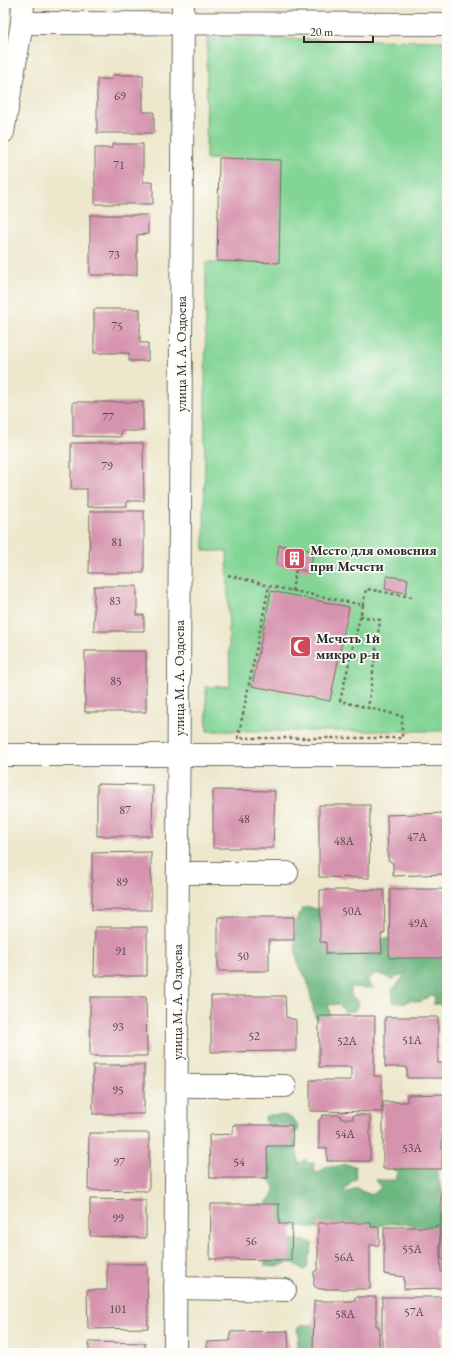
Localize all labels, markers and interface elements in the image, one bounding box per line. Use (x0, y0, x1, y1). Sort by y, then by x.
scale bar (304, 18, 373, 44)
text: 20 m (310, 24, 334, 40)
house number: 69 (114, 88, 126, 104)
house number: 71 (113, 157, 125, 173)
house number: 73 (108, 247, 120, 263)
street label: улица М. А. Оздоева (172, 296, 190, 412)
house number: 75 (111, 318, 123, 334)
house number: 77 (102, 409, 114, 425)
house number: 79 (101, 458, 113, 474)
house number: 81 (111, 534, 123, 550)
place label: Место для омовения при Мечети (310, 541, 437, 575)
building icon: Место для омовения при Мечети (281, 545, 307, 571)
house number: 83 (109, 593, 121, 609)
street label: улица М. А. Оздоева (170, 620, 188, 736)
place label: Мечеть 1й микро р-н (316, 629, 380, 663)
mosque icon: Мечеть 1й микро р-н (288, 633, 314, 659)
house number: 85 (110, 673, 122, 689)
house number: 87 (119, 802, 131, 818)
house number: 48 (238, 811, 250, 827)
house number: 47А (407, 829, 428, 845)
house number: 48А (334, 833, 355, 849)
house number: 89 (116, 874, 128, 890)
house number: 50А (342, 903, 363, 919)
house number: 49А (408, 915, 429, 931)
house number: 91 (115, 943, 127, 959)
street label: улица М. А. Оздоева (168, 944, 186, 1060)
house number: 50 (237, 948, 249, 964)
house number: 93 (112, 1019, 124, 1035)
house number: 52 (248, 1028, 260, 1044)
house number: 51А (402, 1032, 423, 1048)
house number: 52А (337, 1033, 358, 1049)
house number: 95 (112, 1082, 124, 1098)
house number: 54А (335, 1126, 356, 1142)
house number: 53А (402, 1140, 423, 1156)
house number: 97 (113, 1154, 125, 1170)
house number: 54 (233, 1154, 245, 1170)
house number: 99 (112, 1210, 124, 1226)
house number: 56 (245, 1233, 257, 1249)
house number: 55А (402, 1241, 423, 1257)
house number: 56А (334, 1249, 355, 1265)
house number: 101 (109, 1301, 127, 1317)
house number: 57А (404, 1304, 425, 1320)
house number: 58А (335, 1306, 356, 1322)

